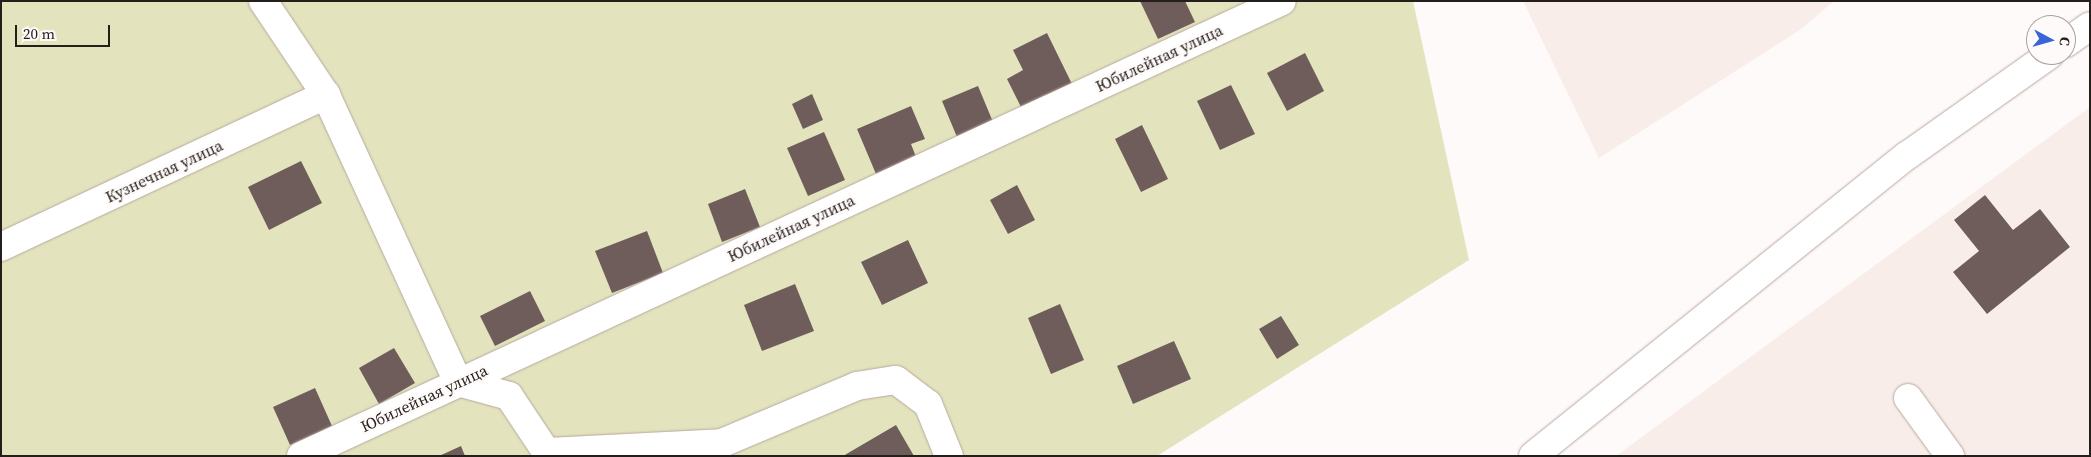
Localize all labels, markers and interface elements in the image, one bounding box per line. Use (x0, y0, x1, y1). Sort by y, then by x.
scale bar (18, 15, 112, 47)
north arrow (2026, 15, 2076, 65)
street label: Юбилейная улица (1092, 20, 1226, 96)
text: 20 m (23, 23, 55, 44)
text: С (2055, 36, 2075, 47)
street label: Кузнечная улица (102, 135, 226, 207)
street label: Юбилейная улица (724, 190, 858, 266)
street label: Юбилейная улица (357, 360, 491, 436)

